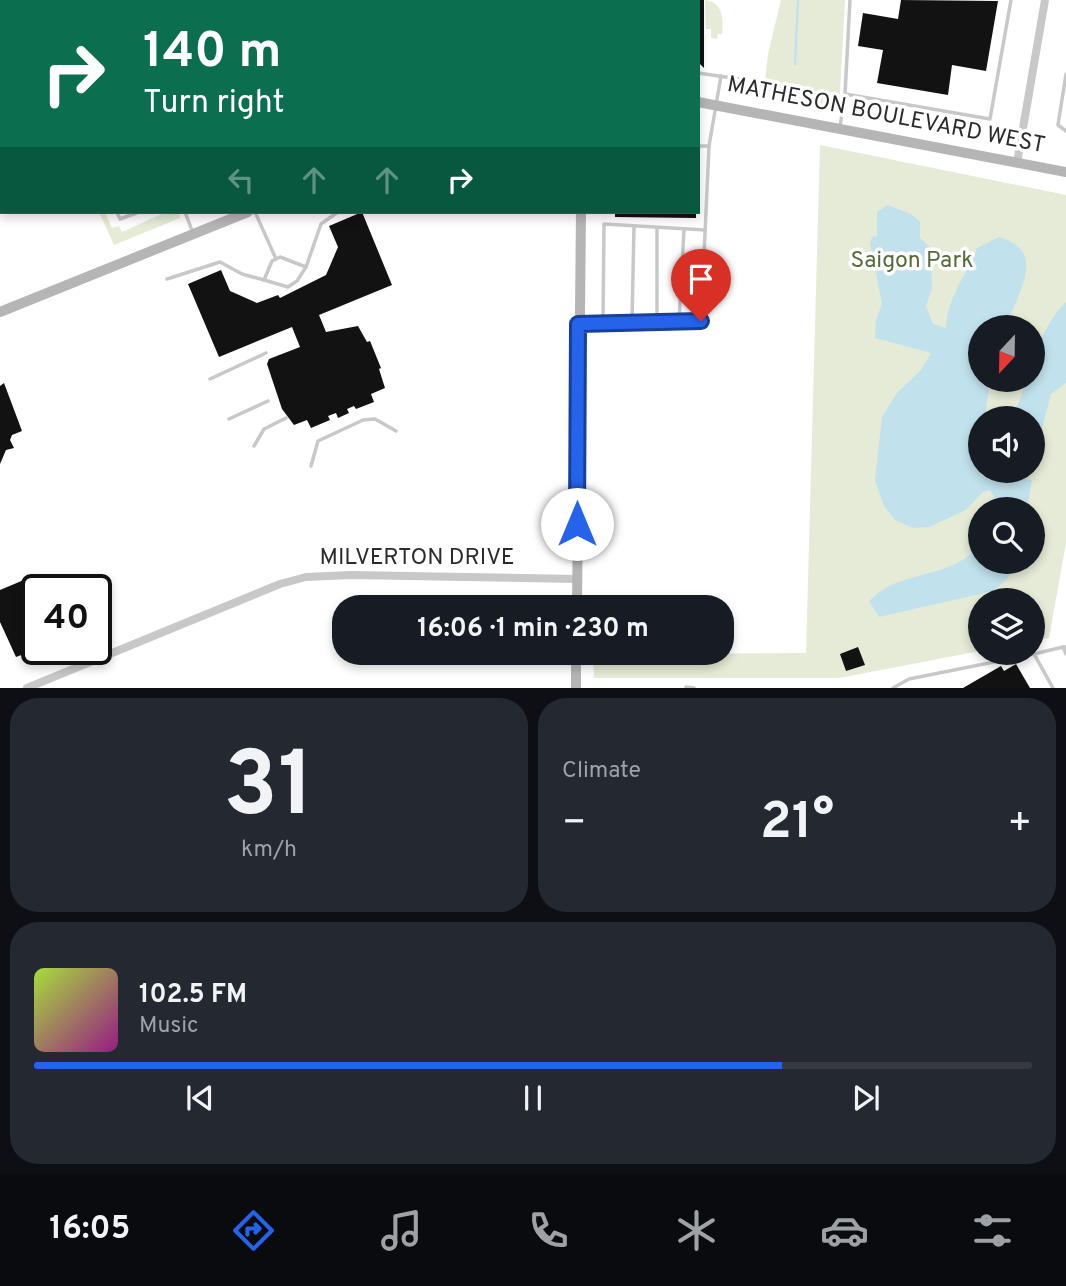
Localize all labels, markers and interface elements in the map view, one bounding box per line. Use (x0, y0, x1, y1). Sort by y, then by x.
text: 140 m (143, 23, 282, 85)
icon: right (28, 28, 119, 119)
street label: MATHESON BOULEVARD WEST (725, 71, 1047, 161)
text: Turn right (143, 84, 285, 124)
icon: left (222, 161, 260, 199)
icon: ahead (295, 161, 333, 199)
icon: ahead (368, 161, 406, 199)
icon: right (441, 161, 479, 199)
park label: Saigon Park (850, 247, 974, 276)
pin (671, 249, 731, 321)
icon: arrive (682, 260, 720, 298)
north arrow (968, 315, 1045, 392)
map controls (968, 315, 1045, 665)
button: sound (968, 406, 1045, 483)
position arrow (540, 487, 614, 561)
button: search (968, 497, 1045, 574)
street label: MILVERTON DRIVE (320, 544, 514, 573)
speed limit sign: 40 (21, 574, 112, 665)
button: layers (968, 588, 1045, 665)
text: 16:06 · 1 min · 230 m (417, 613, 649, 646)
text: 31 (224, 733, 314, 848)
text: Climate (562, 757, 641, 786)
text: 21° (760, 791, 834, 857)
text: − (562, 800, 587, 849)
text: + (1007, 800, 1032, 849)
text: km/h (241, 836, 297, 865)
text: 102.5 FM (139, 979, 247, 1012)
text: Music (139, 1012, 199, 1041)
icon: previous (181, 1079, 219, 1117)
icon: pause (514, 1079, 552, 1117)
icon: next (847, 1079, 885, 1117)
icon: directions (229, 1206, 278, 1255)
icon: music (377, 1206, 426, 1255)
icon: phone (524, 1206, 573, 1255)
icon: climate (672, 1206, 721, 1255)
icon: car (820, 1206, 869, 1255)
icon: filters (968, 1206, 1017, 1255)
text: 16:05 (49, 1210, 130, 1250)

